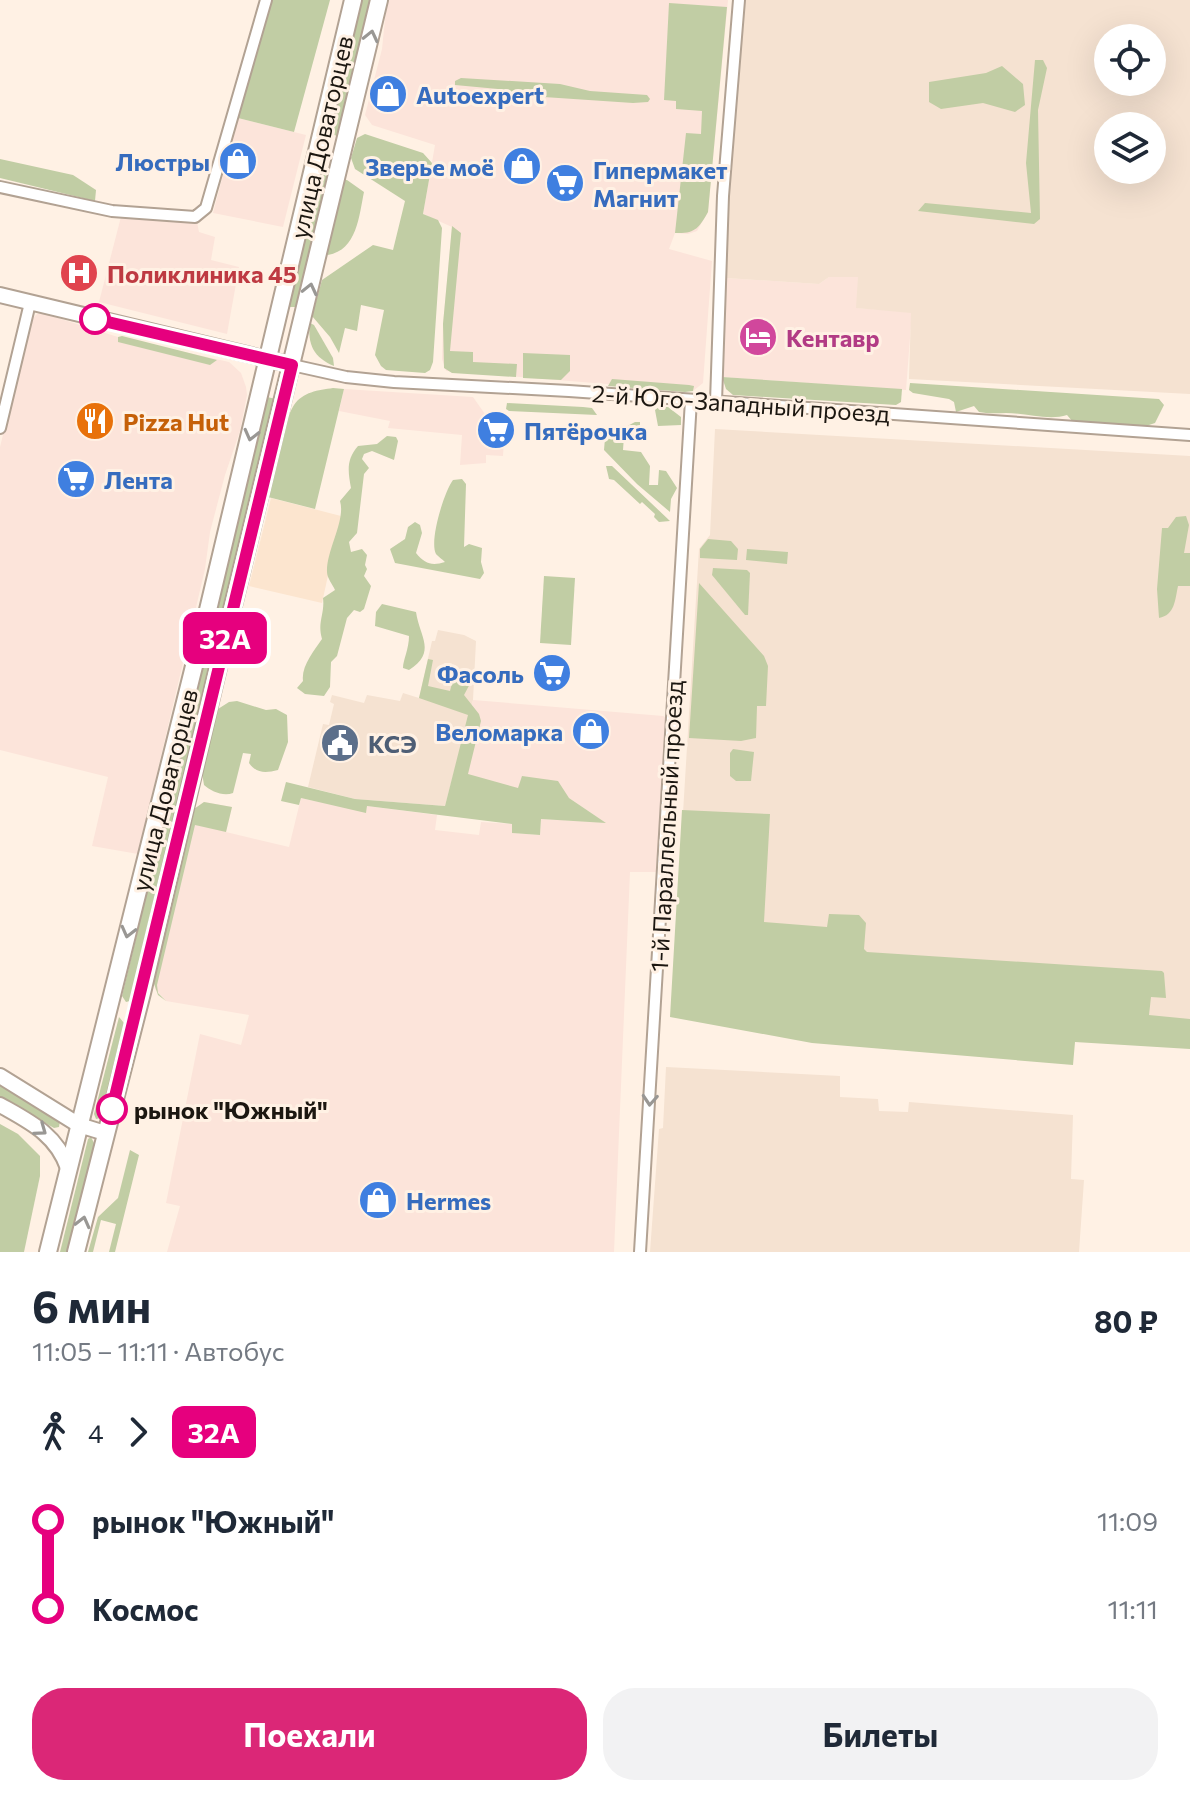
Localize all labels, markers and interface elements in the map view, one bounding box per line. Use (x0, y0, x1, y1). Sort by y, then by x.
map controls (1094, 24, 1166, 184)
button: locate (1094, 24, 1166, 96)
one-way arrow (362, 29, 379, 43)
street label: улица Доваторцев (284, 33, 358, 241)
shop icon: Autoexpert (367, 73, 409, 115)
place label: Autoexpert (416, 80, 544, 109)
button: layers (1094, 112, 1166, 184)
shop icon: Люстры (217, 140, 259, 182)
shop icon: Зверье моё (501, 145, 543, 187)
place label: Люстры (116, 147, 210, 176)
place label: Зверье моё (365, 152, 494, 181)
place label: Гипермакет Магнит (593, 155, 728, 212)
supermarket icon: Гипермакет Магнит (544, 162, 586, 204)
hospital icon: Поликлиника 45 (58, 252, 100, 294)
place label: Поликлиника 45 (107, 259, 297, 288)
one-way arrow (300, 282, 317, 296)
unlabelled marker (80, 304, 110, 334)
hotel icon: Кентавр (737, 316, 779, 358)
place label: Кентавр (786, 323, 880, 352)
street label: 2-й Юго-Западный проезд (591, 378, 891, 428)
restaurant icon: Pizza Hut (74, 400, 116, 442)
place label: Pizza Hut (123, 407, 229, 436)
supermarket icon: Пятёрочка (475, 409, 517, 451)
place label: Пятёрочка (524, 416, 647, 445)
one-way arrow (243, 428, 260, 441)
supermarket icon: Лента (55, 458, 97, 500)
place label: Лента (104, 465, 173, 494)
line badge: 32A (179, 612, 271, 664)
text: 32A (199, 621, 251, 655)
supermarket icon: Фасоль (531, 652, 573, 694)
place label: Фасоль (437, 659, 524, 688)
street label: 1-й Параллельный проезд (644, 679, 688, 973)
street label: улица Доваторцев (125, 686, 203, 894)
shop icon: Веломарка (570, 710, 612, 752)
place label: Веломарка (435, 717, 563, 746)
public building icon: КСЭ (319, 722, 361, 764)
place label: КСЭ (368, 729, 417, 758)
one-way arrow (120, 925, 137, 938)
marker: рынок "Южный" (97, 1094, 127, 1124)
one-way arrow (642, 1094, 659, 1107)
place label: рынок "Южный" (134, 1095, 328, 1124)
one-way arrow (32, 1120, 46, 1135)
shop icon: Hermes (357, 1179, 399, 1221)
place label: Hermes (406, 1186, 491, 1215)
one-way arrow (74, 1215, 91, 1229)
text: 6 мин (32, 1278, 151, 1332)
text: 80 ₽ (1094, 1302, 1158, 1339)
text: 11:05 – 11:11 · Автобус (32, 1335, 285, 1366)
icon: walk (32, 1410, 76, 1454)
icon: forward (116, 1410, 160, 1454)
text: 32A (188, 1415, 240, 1449)
text: 4 (88, 1417, 104, 1448)
text: рынок "Южный" (92, 1502, 334, 1539)
text: 11:09 (1097, 1505, 1158, 1536)
text: Космос (92, 1590, 199, 1627)
text: 11:11 (1107, 1593, 1158, 1624)
button: Поехали (32, 1688, 587, 1780)
button: Билеты (603, 1688, 1158, 1780)

